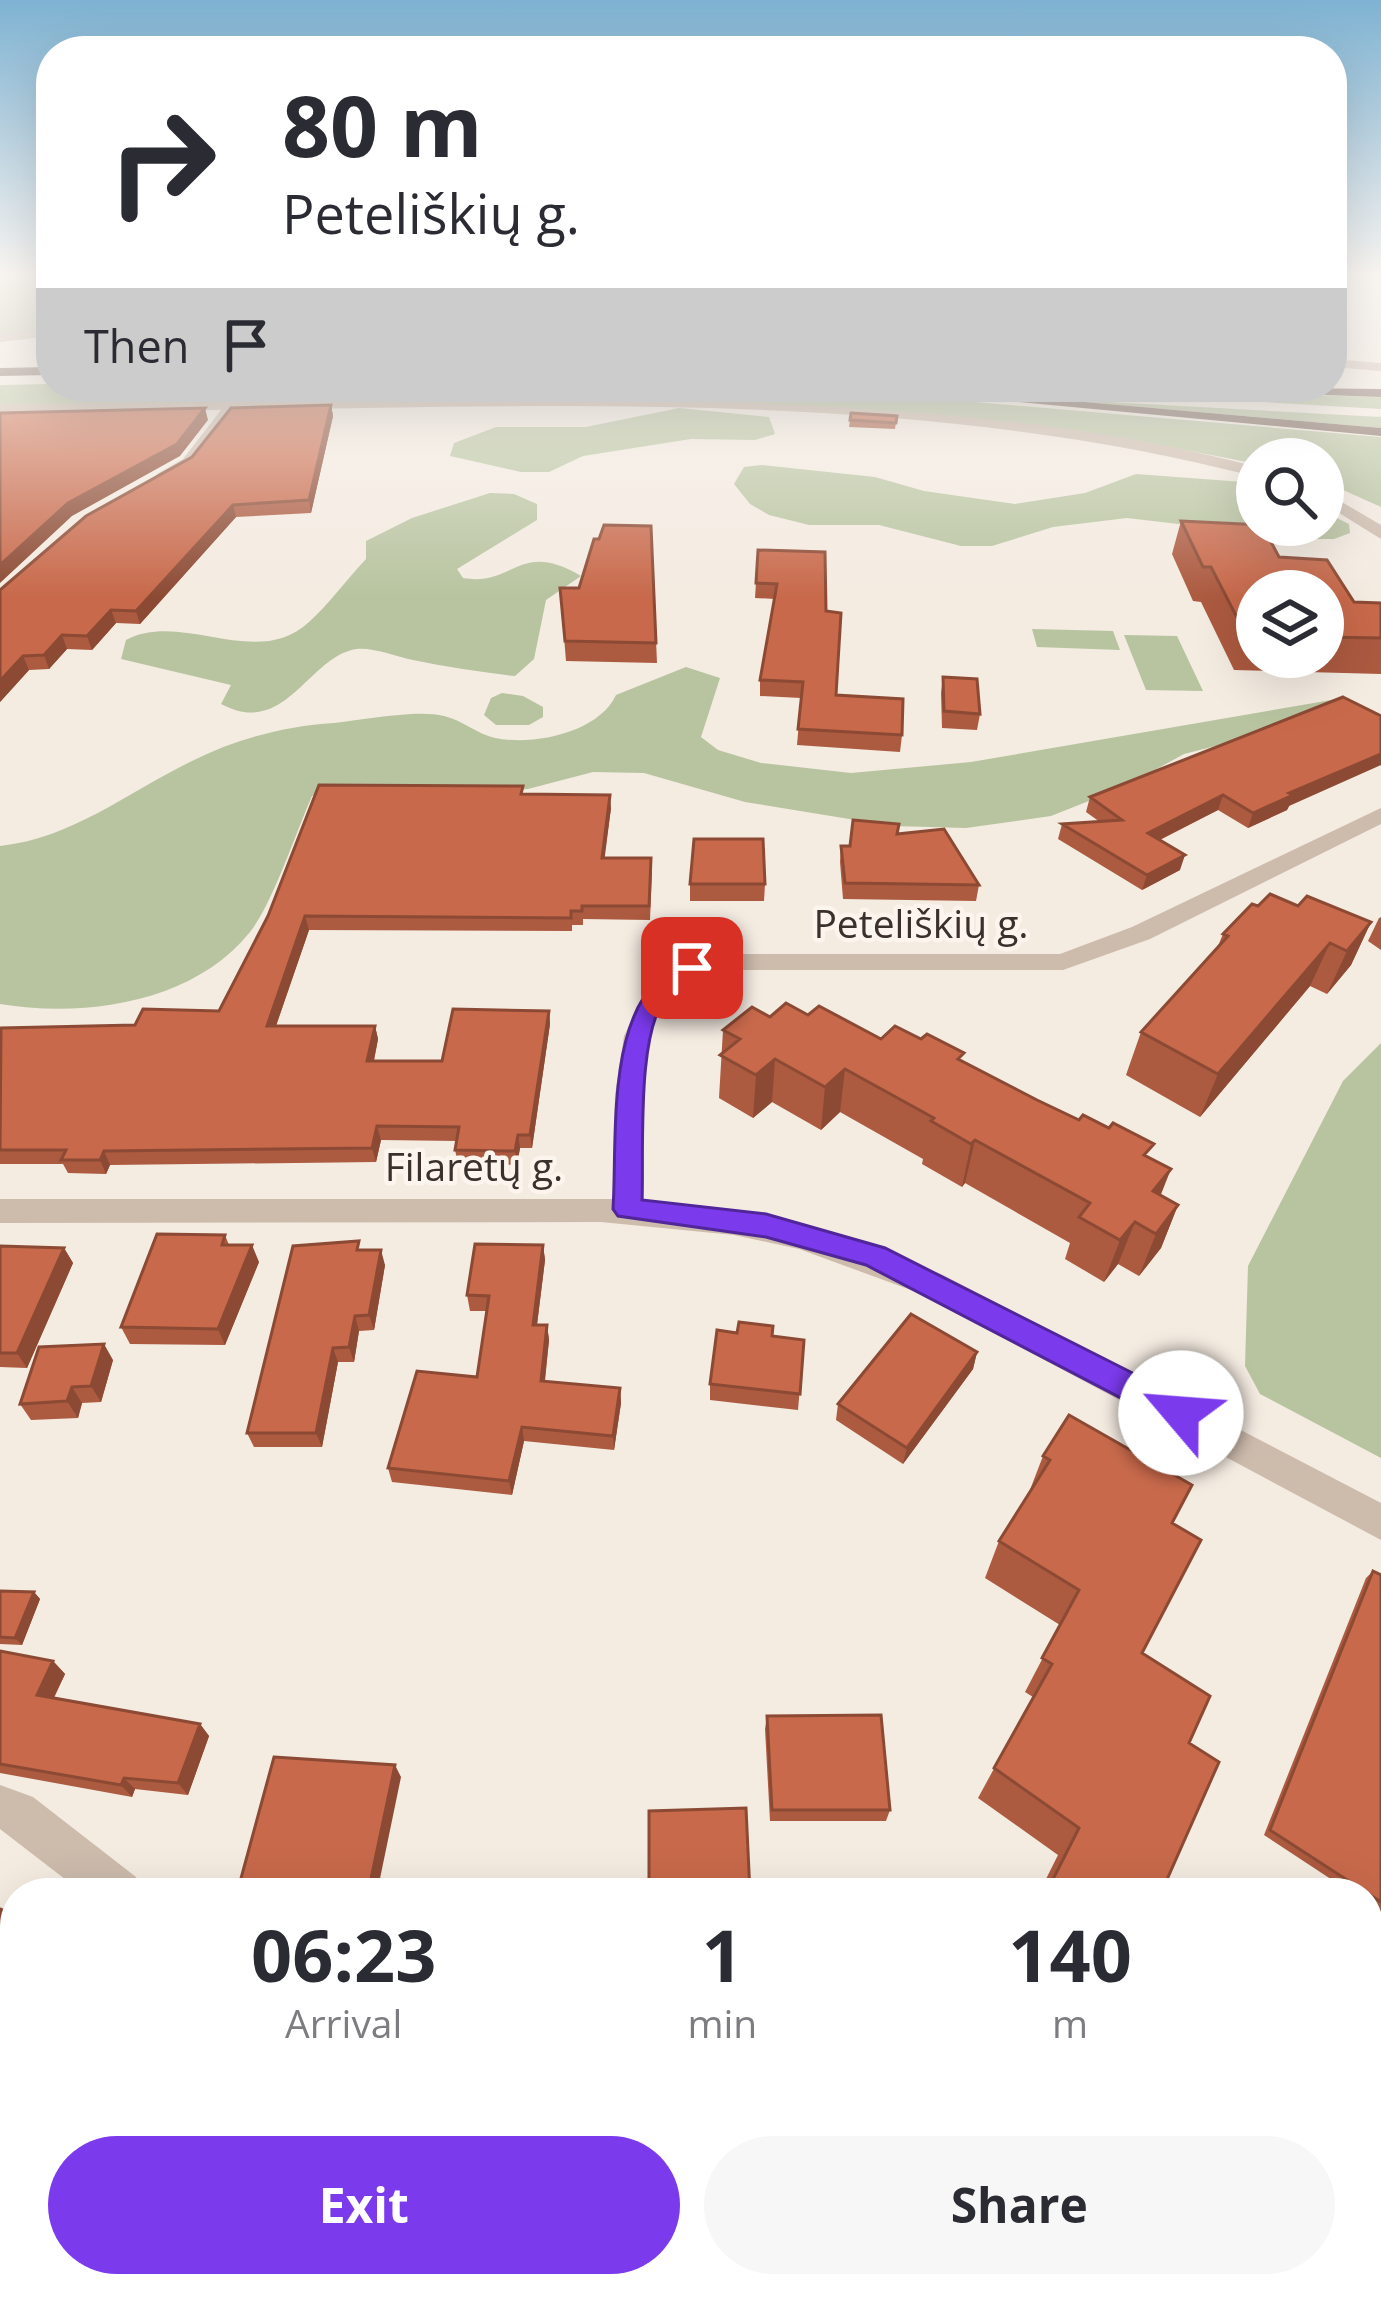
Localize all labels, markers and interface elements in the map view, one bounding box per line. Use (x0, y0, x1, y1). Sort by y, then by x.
text: 80 m (282, 67, 482, 182)
icon: right (84, 84, 240, 240)
text: Peteliškių g. (282, 176, 580, 250)
icon: arrive (213, 312, 279, 378)
text: Then (84, 315, 189, 376)
map controls (1236, 438, 1344, 678)
button: search (1236, 438, 1344, 546)
button: layers (1236, 570, 1344, 678)
street label: Peteliškių g. (813, 896, 1029, 949)
pin (641, 917, 743, 1019)
icon: arrive (659, 935, 725, 1001)
street label: Filaretų g. (385, 1139, 563, 1192)
position arrow (1118, 1350, 1244, 1476)
text: 06:23 (251, 1905, 436, 2003)
text: 1 (702, 1905, 743, 2003)
text: 140 (1008, 1905, 1132, 2003)
text: Arrival (285, 1996, 402, 2049)
text: min (687, 1996, 757, 2049)
text: m (1052, 1996, 1088, 2049)
button: Exit (48, 2136, 680, 2274)
button: Share (704, 2136, 1335, 2274)

